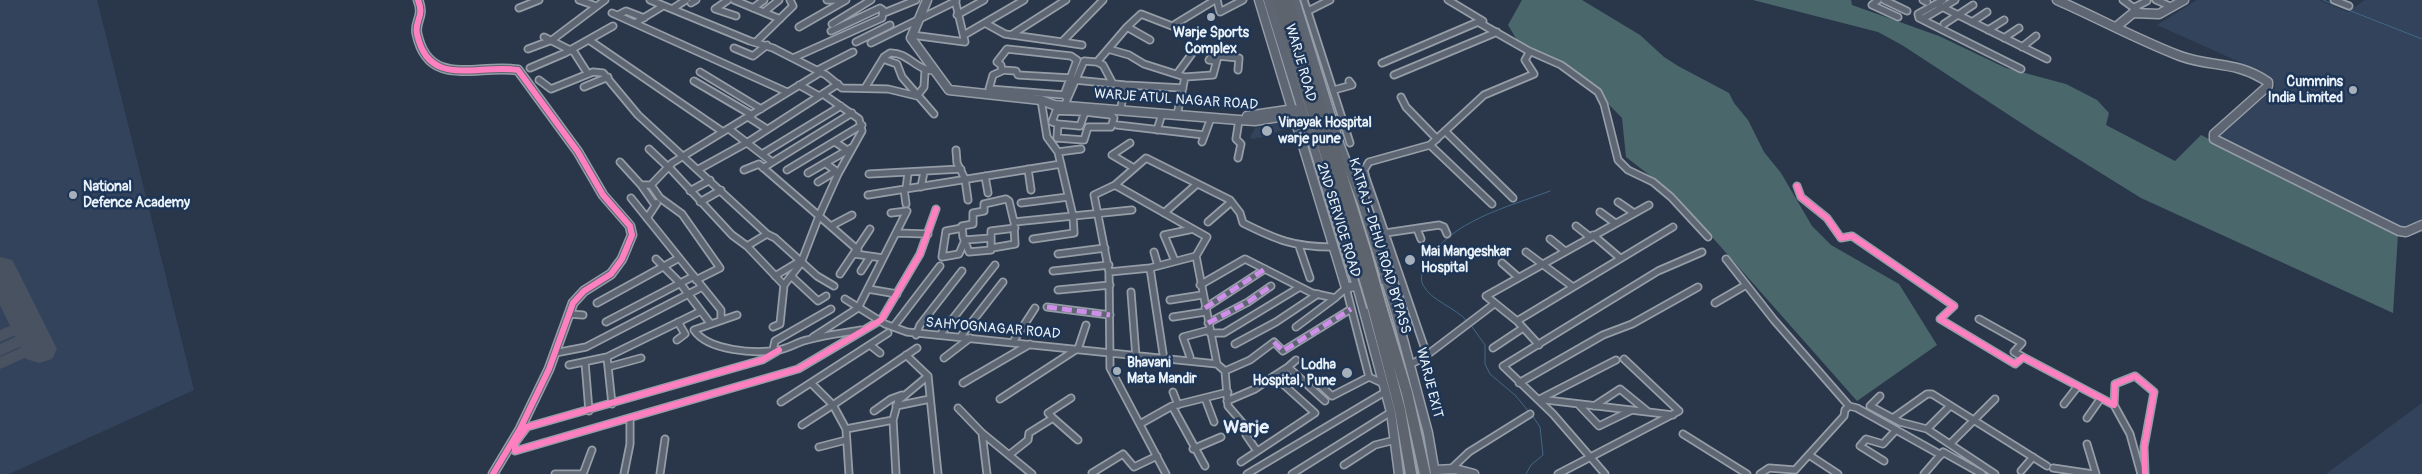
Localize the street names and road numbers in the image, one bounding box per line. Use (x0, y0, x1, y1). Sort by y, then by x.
street label: WARJE ROAD (1281, 22, 1319, 104)
street label: WARJE ATUL NAGAR ROAD (1094, 86, 1258, 114)
street label: KATRAJ - DEHU ROAD BYPASS (1344, 156, 1414, 336)
street label: 2ND SERVICE ROAD (1313, 161, 1363, 279)
street label: SAHYOGNAGAR ROAD (925, 315, 1061, 343)
street label: WARJE EXIT (1412, 346, 1446, 420)

